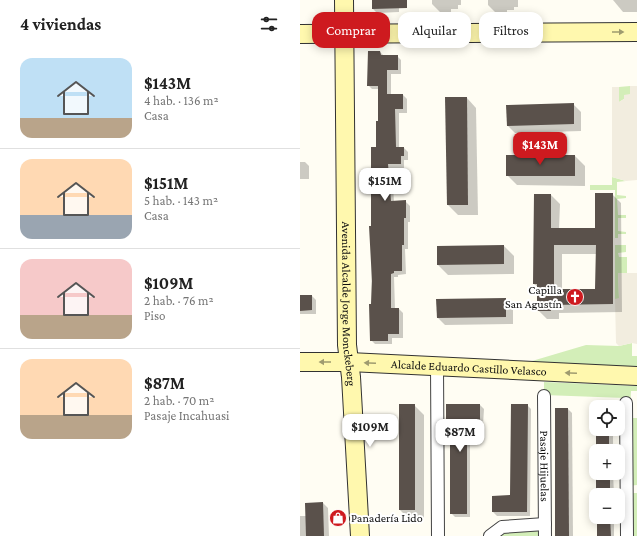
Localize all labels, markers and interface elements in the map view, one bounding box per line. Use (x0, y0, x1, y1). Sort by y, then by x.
chip: Comprar (312, 12, 390, 48)
chip: Alquilar (398, 12, 471, 48)
chip: Filtros (479, 12, 543, 48)
icon: filters (258, 13, 280, 35)
text: 4 viviendas (20, 15, 101, 34)
one-way arrow (612, 29, 625, 35)
icon: home (52, 74, 100, 122)
text: $143M (144, 74, 191, 93)
text: 4 hab. · 136 m² (144, 93, 219, 108)
text: Casa (144, 108, 169, 123)
pin: $143M (512, 132, 568, 166)
text: $143M (522, 137, 558, 152)
pin: $151M (357, 168, 413, 202)
text: $151M (368, 173, 402, 188)
text: $151M (144, 174, 188, 193)
icon: home (52, 175, 100, 223)
text: 5 hab. · 143 m² (144, 193, 218, 208)
text: Casa (144, 208, 169, 223)
street label: Avenida Alcalde Jorge Monckeberg (339, 221, 359, 387)
text: $109M (144, 274, 193, 293)
icon: home (52, 275, 100, 323)
place label: Capilla San Agustín (505, 283, 563, 311)
church icon: Capilla San Agustín (565, 287, 585, 307)
text: 2 hab. · 76 m² (144, 293, 214, 308)
text: Piso (144, 308, 165, 323)
street label: Alcalde Eduardo Castillo Velasco (391, 357, 547, 379)
one-way arrow (318, 359, 331, 365)
one-way arrow (364, 360, 376, 367)
one-way arrow (565, 369, 577, 376)
text: $87M (144, 374, 185, 393)
icon: home (52, 375, 100, 423)
text: 2 hab. · 70 m² (144, 393, 214, 408)
map controls (589, 400, 625, 524)
button: locate (589, 400, 625, 436)
text: Pasaje Incahuasi (144, 408, 230, 423)
pin: $109M (342, 414, 398, 448)
text: $109M (351, 419, 389, 434)
pin: $87M (436, 419, 484, 453)
text: $87M (444, 424, 476, 439)
street label: Pasaje Hijuelas (537, 430, 552, 502)
button: + (589, 444, 625, 480)
button: − (589, 488, 625, 524)
shop icon: Panadería Lido (328, 508, 348, 528)
place label: Panadería Lido (351, 511, 423, 525)

